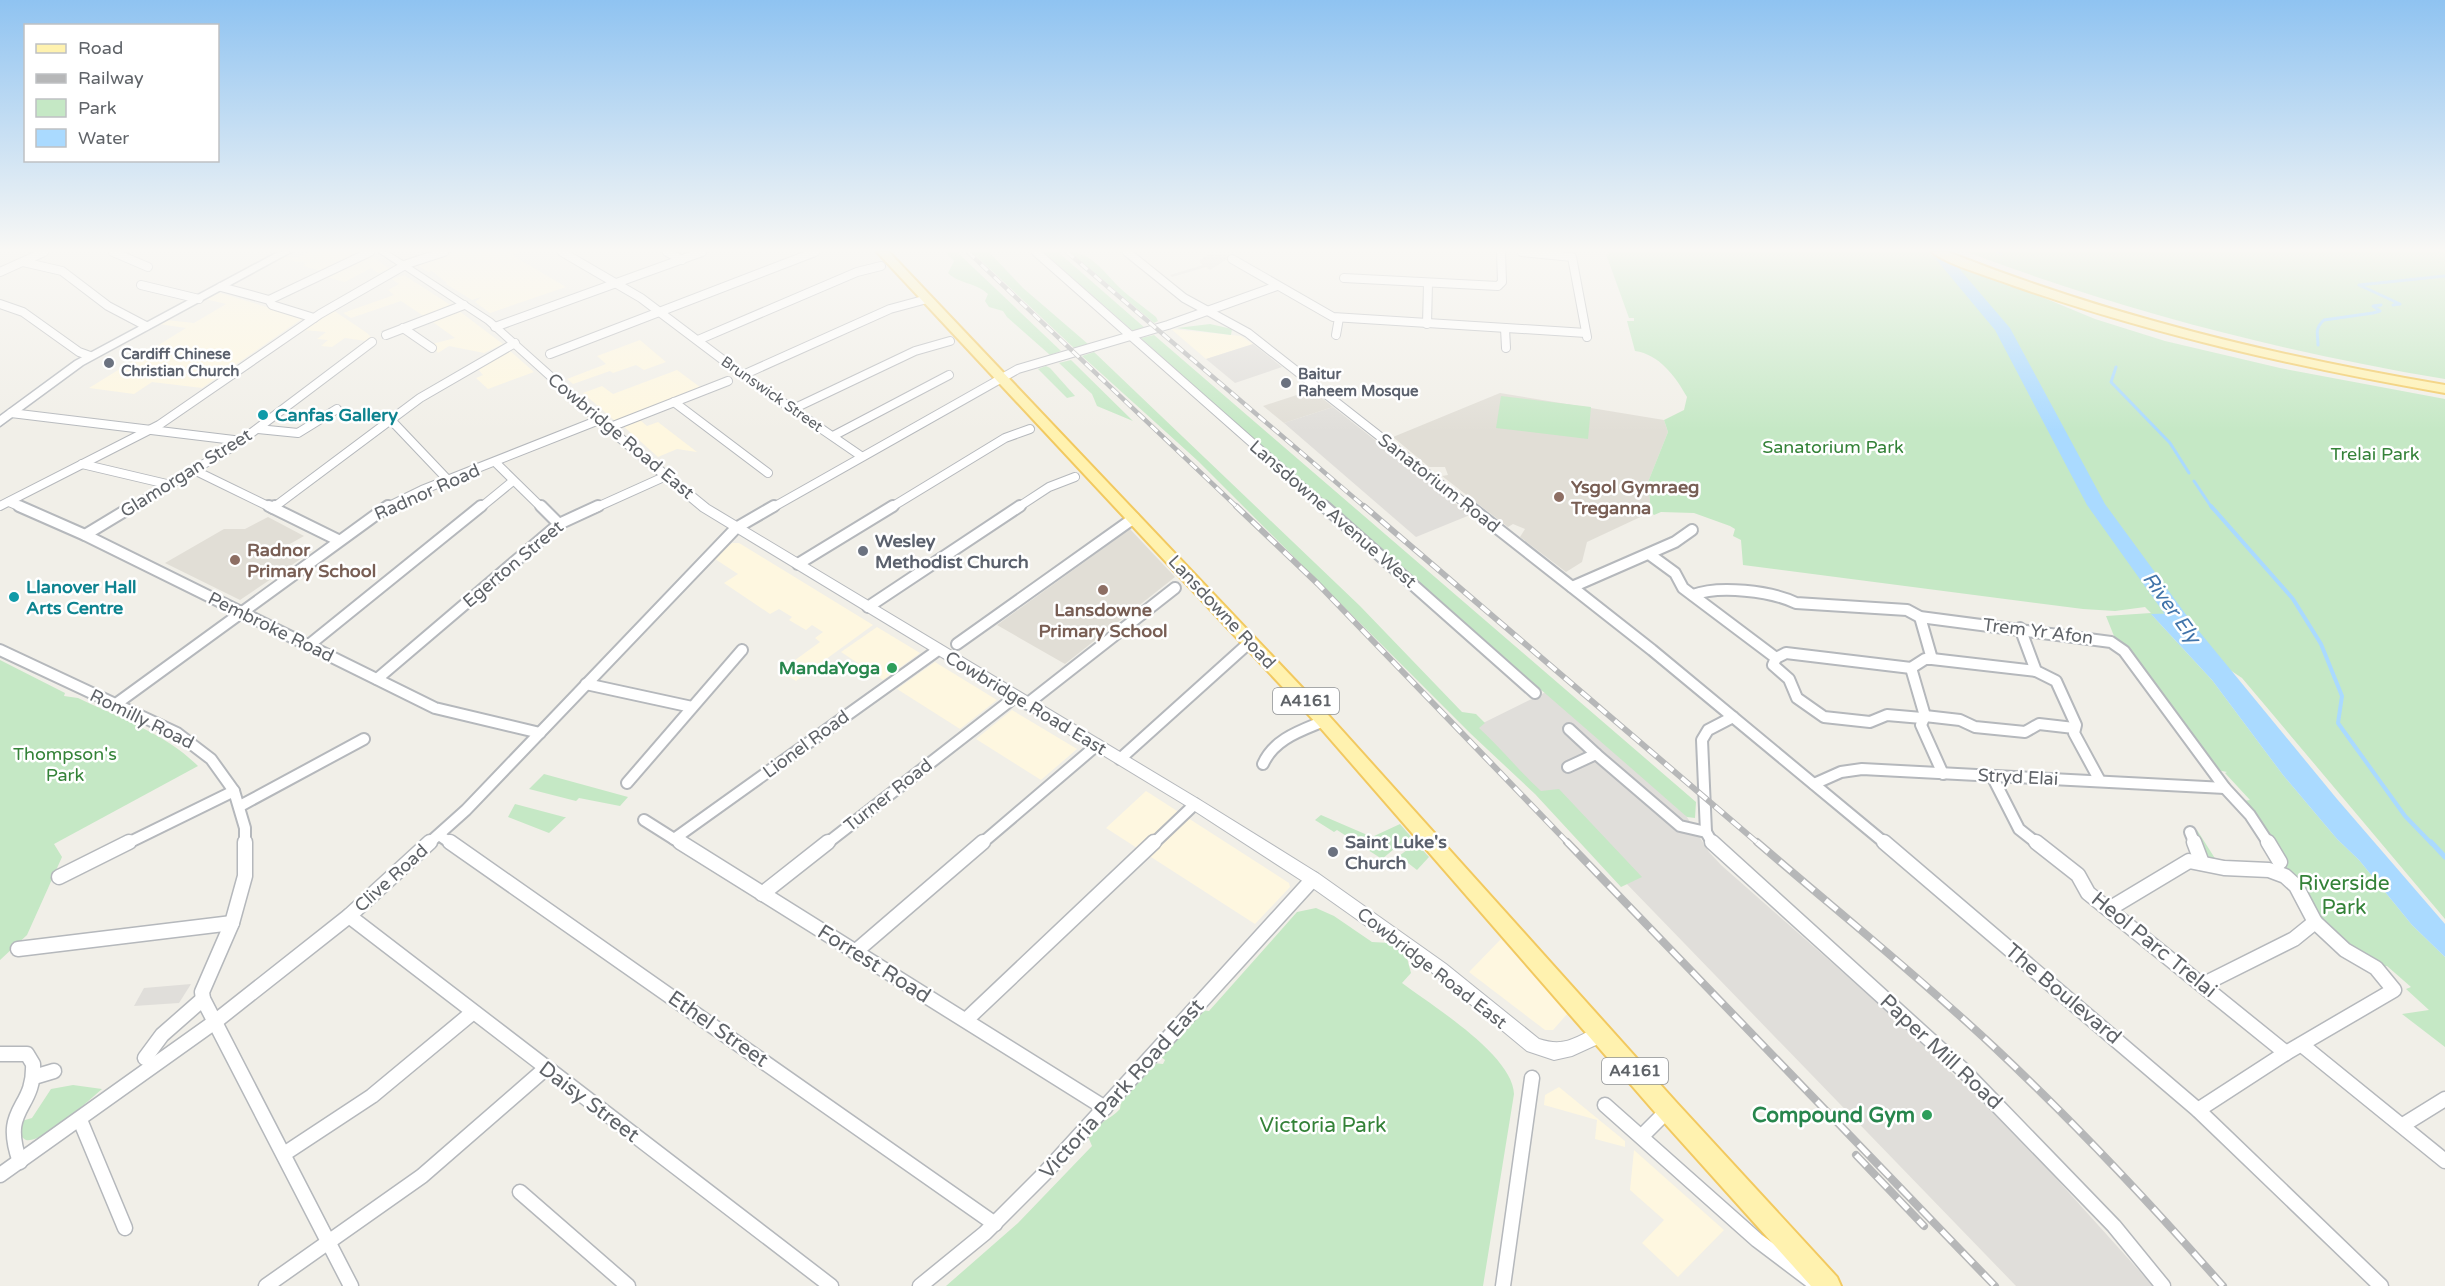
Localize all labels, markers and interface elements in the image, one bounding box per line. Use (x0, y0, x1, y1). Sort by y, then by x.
legend (24, 24, 219, 162)
text: Road (78, 37, 123, 59)
text: Railway (78, 67, 144, 89)
text: Park (78, 97, 117, 119)
text: Water (78, 127, 129, 149)
place label: Cardiff Chinese Christian Church (121, 345, 239, 380)
street label: Brunswick Street (718, 352, 827, 436)
marker: Cardiff Chinese Christian Church (102, 356, 116, 370)
place label: Baitur Raheem Mosque (1298, 365, 1419, 401)
street label: Cowbridge Road East (543, 368, 699, 504)
marker: Baitur Raheem Mosque (1279, 376, 1293, 390)
place label: Canfas Gallery (275, 404, 398, 426)
marker: Canfas Gallery (256, 408, 270, 422)
street label: Glamorgan Street (116, 424, 256, 522)
street label: Sanatorium Road (1374, 429, 1504, 537)
street label: Lansdowne Avenue West (1245, 435, 1421, 593)
park label: Sanatorium Park (1762, 436, 1904, 458)
park label: Trelai Park (2331, 443, 2420, 465)
street label: Radnor Road (371, 459, 483, 525)
place label: Ysgol Gymraeg Treganna (1570, 476, 1699, 519)
marker: Ysgol Gymraeg Treganna (1552, 490, 1566, 504)
street label: Egerton Street (458, 515, 568, 612)
place label: Wesley Methodist Church (875, 530, 1029, 573)
place label: Radnor Primary School (247, 539, 376, 582)
marker: Wesley Methodist Church (856, 544, 870, 558)
street label: Lansdowne Road (1164, 551, 1280, 673)
marker: Radnor Primary School (228, 553, 242, 567)
water label: River Ely (2137, 568, 2206, 650)
place label: Llanover Hall Arts Centre (26, 576, 137, 619)
marker: Lansdowne Primary School (1096, 583, 1110, 597)
street label: Pembroke Road (205, 587, 337, 667)
marker: Llanover Hall Arts Centre (7, 590, 21, 604)
place label: Lansdowne Primary School (1038, 599, 1168, 642)
street label: Trem Yr Afon (1982, 613, 2094, 649)
street label: Cowbridge Road East (941, 646, 1111, 760)
place label: MandaYoga (779, 657, 880, 679)
marker: MandaYoga (885, 661, 899, 675)
street label: Romilly Road (86, 684, 198, 754)
road number: A4161 (1273, 688, 1339, 714)
street label: Lionel Road (759, 705, 853, 783)
park label: Thompson's Park (13, 743, 117, 786)
street label: Turner Road (840, 754, 936, 836)
street label: Stryd Elai (1977, 764, 2059, 790)
place label: Saint Luke's Church (1345, 831, 1447, 874)
street label: Clive Road (350, 839, 432, 917)
marker: Saint Luke's Church (1326, 845, 1340, 859)
park label: Riverside Park (2298, 871, 2390, 920)
street label: Heol Parc Trelai (2086, 887, 2222, 1003)
street label: Cowbridge Road East (1353, 903, 1512, 1034)
street label: Forrest Road (813, 919, 935, 1009)
street label: The Boulevard (2000, 938, 2126, 1050)
street label: Ethel Street (663, 985, 773, 1073)
street label: Paper Mill Road (1875, 989, 2007, 1115)
street label: Victoria Park Road East (1035, 994, 1209, 1184)
street label: Daisy Street (534, 1056, 644, 1148)
road number: A4161 (1602, 1058, 1668, 1084)
place label: Compound Gym (1752, 1103, 1915, 1128)
marker: Compound Gym (1920, 1108, 1934, 1122)
park label: Victoria Park (1260, 1113, 1386, 1138)

